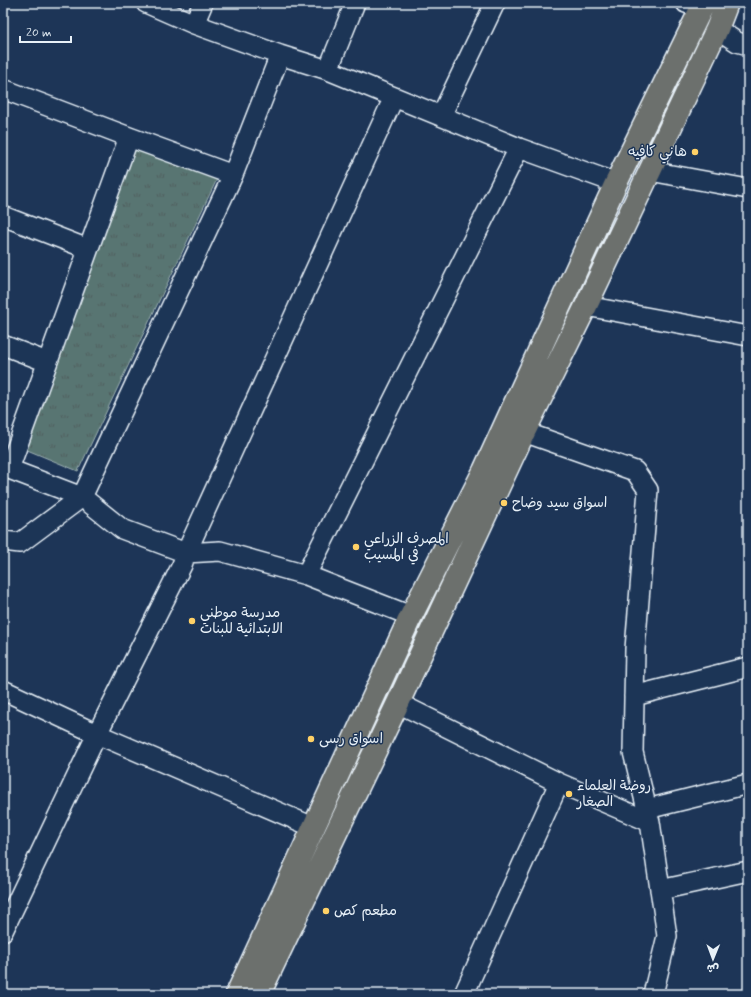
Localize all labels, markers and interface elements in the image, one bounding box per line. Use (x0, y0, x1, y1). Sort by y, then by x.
scale bar (20, 18, 71, 44)
text: 20 m (26, 25, 52, 41)
place label: هاني كافيه (628, 143, 687, 164)
marker: هاني كافيه (690, 147, 700, 157)
place label: اسواق سيد وضاح (512, 494, 607, 512)
marker: اسواق سيد وضاح (499, 498, 509, 508)
place label: المصرف الزراعي في المسيب (364, 530, 449, 565)
marker: المصرف الزراعي في المسيب (351, 542, 361, 552)
place label: مدرسة موطني الابتدائية للبنات (200, 604, 283, 638)
marker: مدرسة موطني الابتدائية للبنات (187, 616, 197, 626)
place label: اسواق رسى (319, 730, 383, 748)
marker: اسواق رسى (306, 734, 316, 744)
place label: روضة العلماء الصغار (576, 777, 651, 811)
marker: روضة العلماء الصغار (564, 789, 574, 799)
place label: مطعم كص (334, 902, 397, 921)
marker: مطعم كص (321, 906, 331, 916)
north arrow (693, 939, 733, 979)
text: ش (707, 961, 719, 975)

